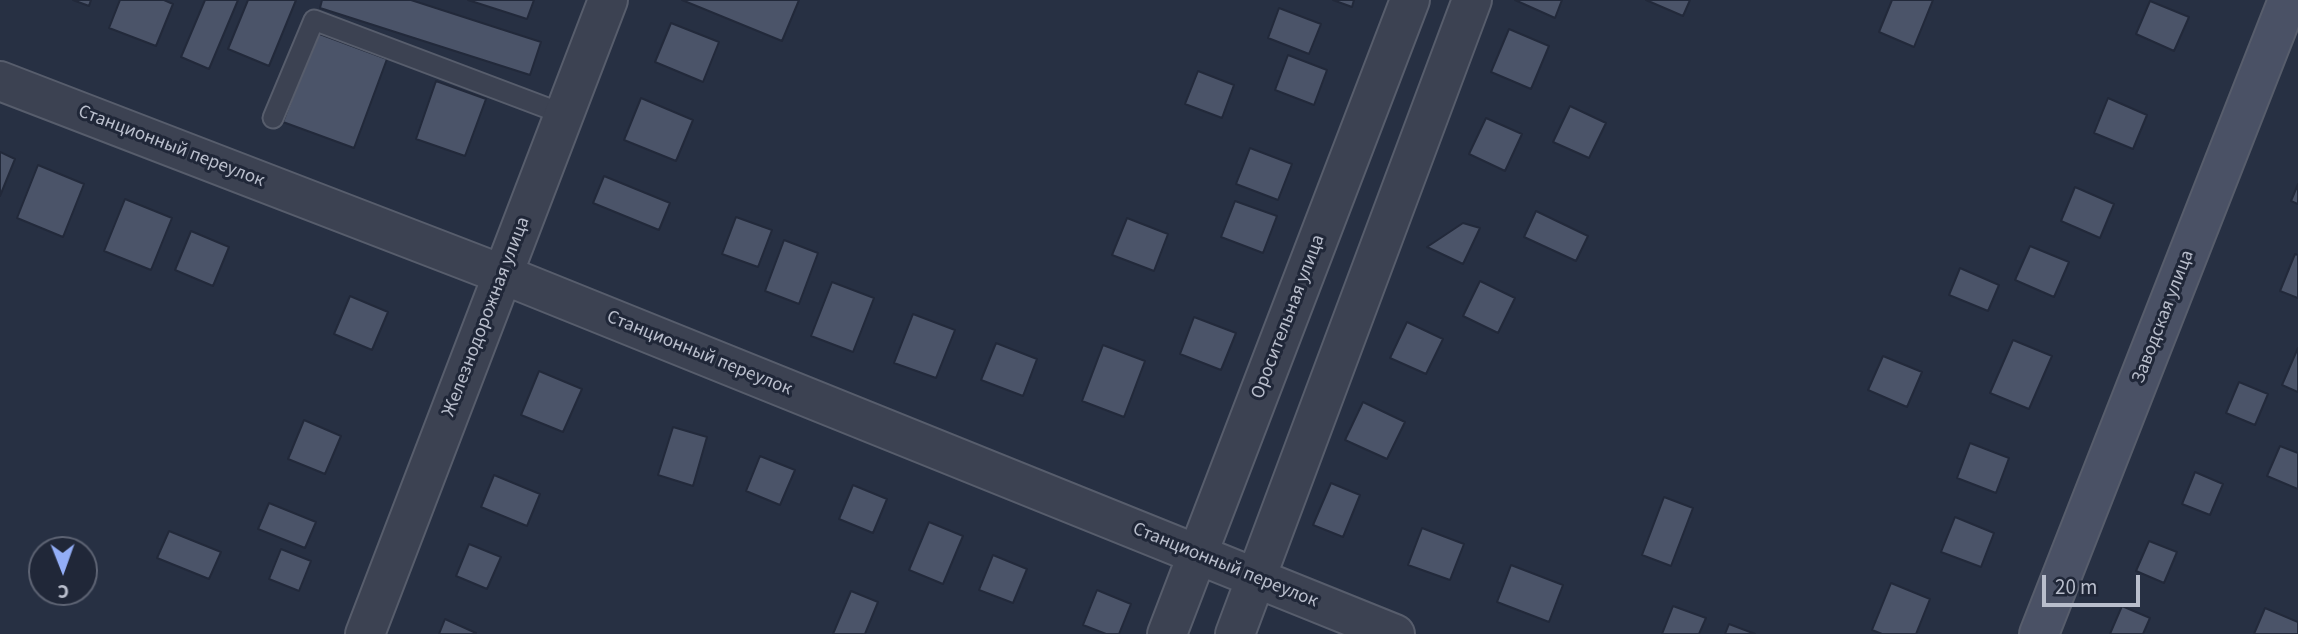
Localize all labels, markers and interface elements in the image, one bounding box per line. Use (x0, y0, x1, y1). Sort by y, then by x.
street label: Станционный переулок (75, 101, 267, 193)
street label: Железнодорожная улица (438, 214, 536, 420)
street label: Оросительная улица (1247, 232, 1331, 402)
street label: Заводская улица (2128, 247, 2200, 387)
street label: Станционный переулок (603, 306, 795, 402)
street label: Станционный переулок (1129, 518, 1321, 614)
north arrow (28, 536, 98, 606)
scale bar (2046, 560, 2144, 604)
text: 20 m (2055, 572, 2097, 602)
text: С (58, 577, 69, 604)

